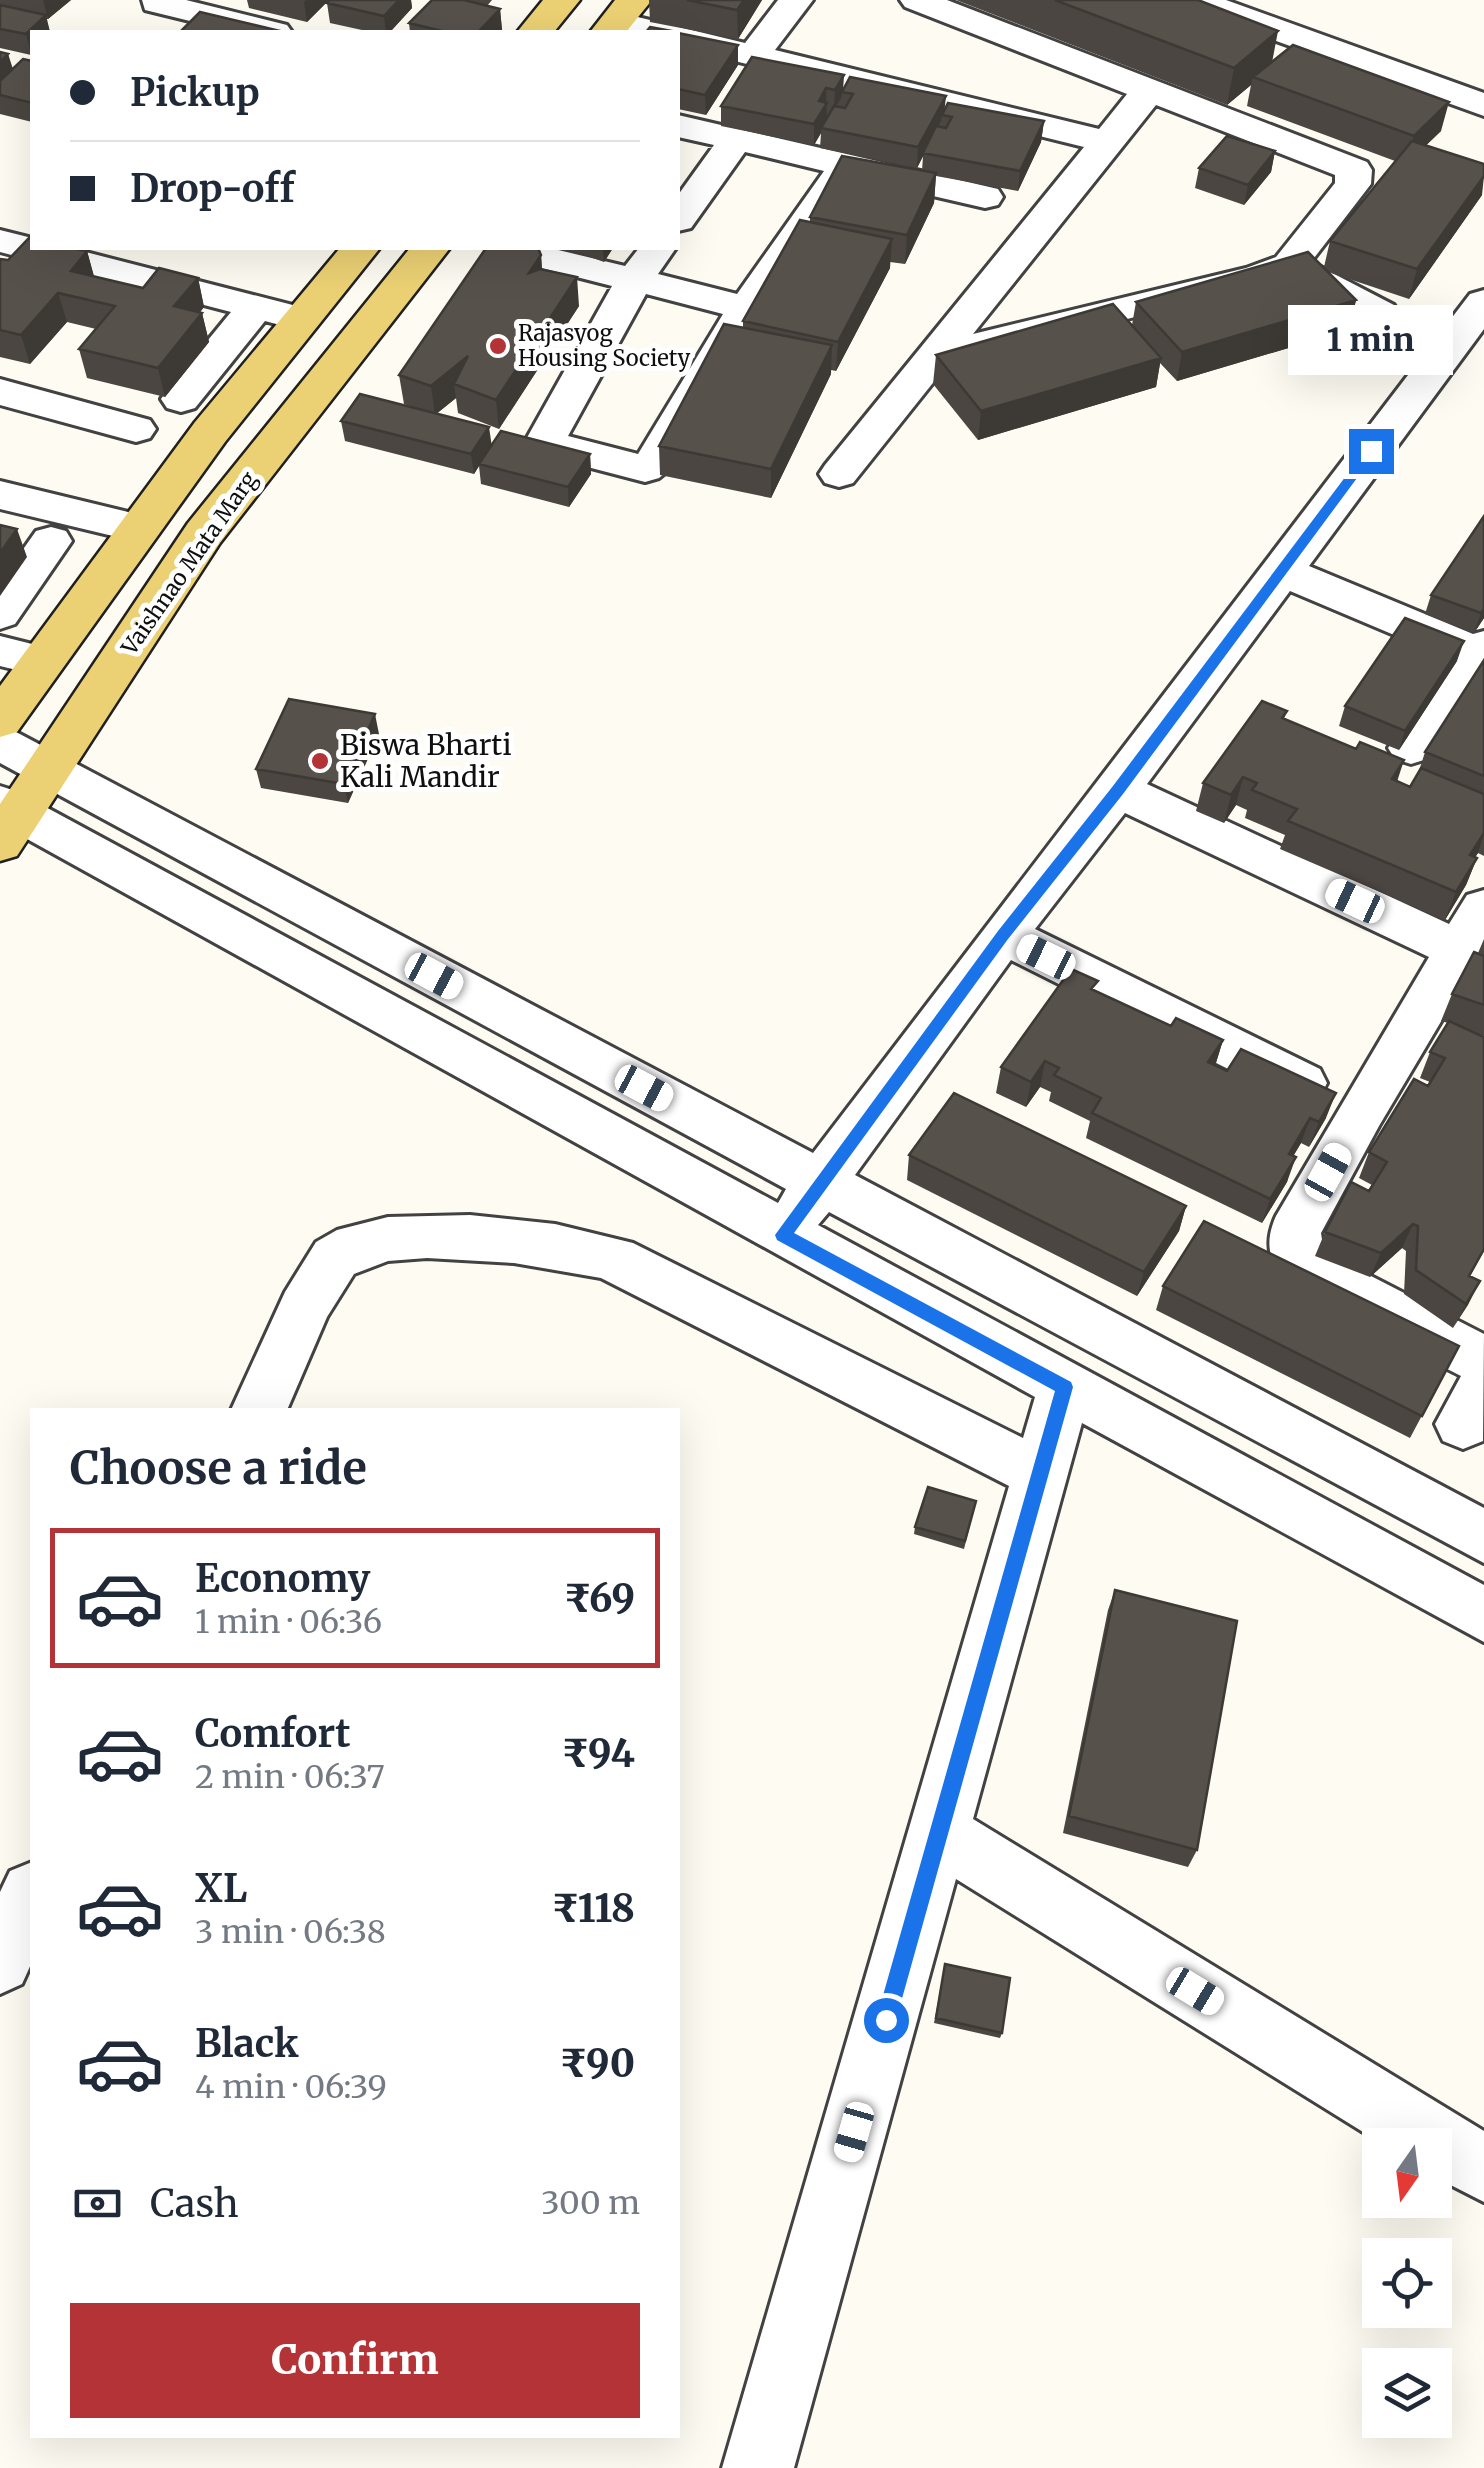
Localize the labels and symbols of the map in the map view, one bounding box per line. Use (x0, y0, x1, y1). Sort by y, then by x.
callout: 1 min (1288, 306, 1454, 376)
place label: Rajasyog Housing Society (518, 319, 690, 372)
marker: Rajasyog Housing Society (487, 335, 509, 357)
route end (1349, 429, 1394, 474)
street label: Vaishnao Mata Marg (115, 466, 263, 661)
place label: Biswa Bharti Kali Mandir (340, 727, 512, 795)
marker: Biswa Bharti Kali Mandir (309, 750, 331, 772)
car (1321, 875, 1389, 927)
car (1012, 930, 1080, 984)
car (400, 949, 468, 1003)
car (610, 1061, 678, 1115)
car (1300, 1138, 1356, 1206)
car (1162, 1963, 1228, 2019)
route start (864, 1998, 909, 2043)
car (831, 2099, 877, 2165)
north arrow (1362, 2128, 1452, 2218)

